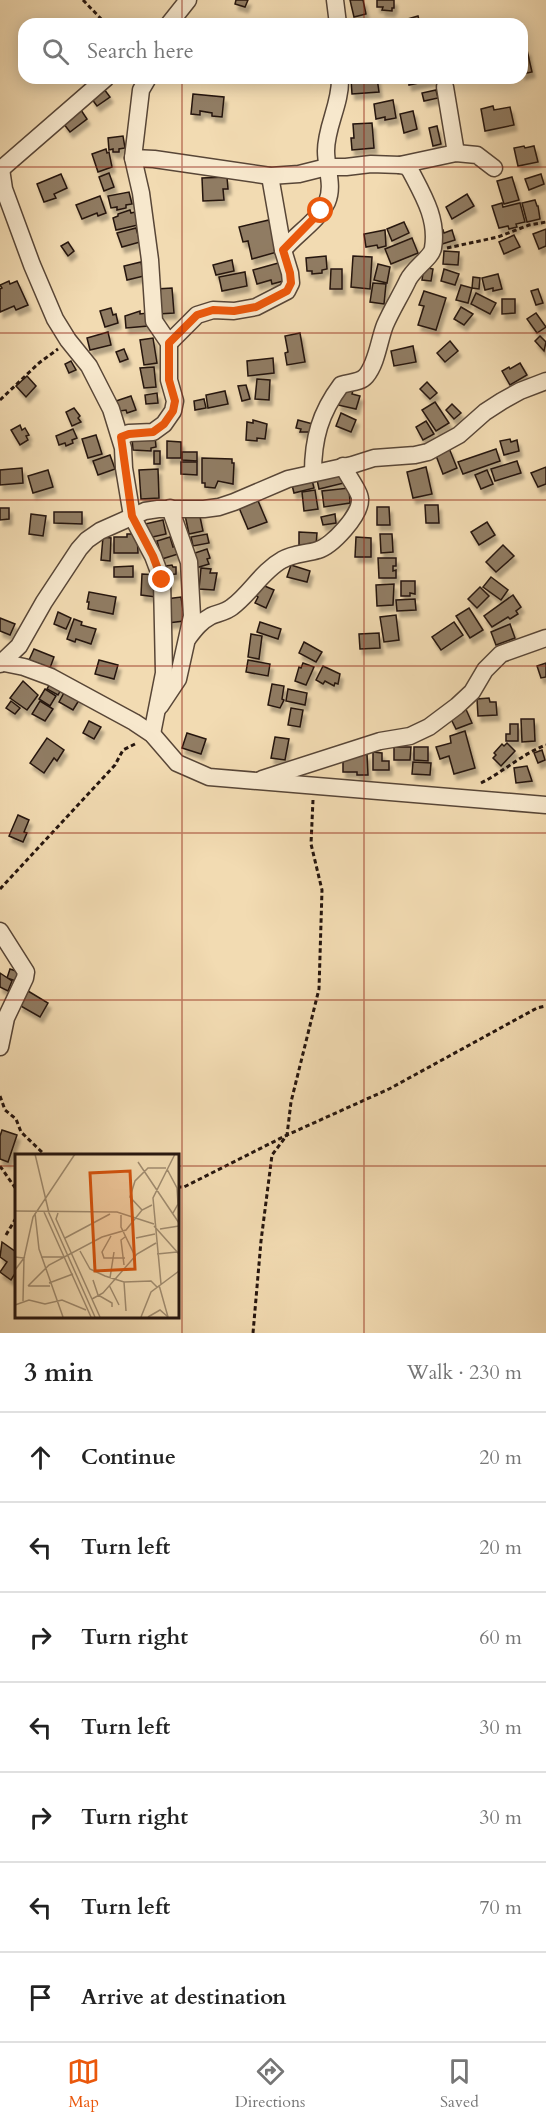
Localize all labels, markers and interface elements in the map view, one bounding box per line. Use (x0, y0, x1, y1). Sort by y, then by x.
search box (18, 18, 528, 84)
icon: search (39, 35, 72, 68)
text: Search here (87, 36, 194, 66)
route start (307, 197, 333, 223)
route end (148, 566, 174, 592)
inset map (15, 1154, 178, 1318)
text: 3 min (24, 1355, 93, 1390)
text: Walk · 230 m (407, 1359, 522, 1386)
icon: ahead (24, 1441, 57, 1474)
text: Continue (81, 1442, 176, 1472)
text: 20 m (479, 1444, 522, 1471)
icon: left (24, 1531, 57, 1564)
text: Turn left (81, 1532, 170, 1562)
text: 20 m (479, 1534, 522, 1561)
icon: right (24, 1621, 57, 1654)
text: Turn right (81, 1622, 188, 1652)
text: 60 m (479, 1624, 522, 1651)
icon: left (24, 1711, 57, 1744)
text: Turn left (81, 1712, 170, 1742)
text: 30 m (479, 1714, 522, 1741)
icon: right (24, 1801, 57, 1834)
text: Turn right (81, 1802, 188, 1832)
text: 30 m (479, 1804, 522, 1831)
icon: left (24, 1891, 57, 1924)
text: Turn left (81, 1892, 170, 1922)
text: 70 m (479, 1894, 522, 1921)
icon: arrive (24, 1981, 57, 2014)
text: Arrive at destination (81, 1982, 286, 2012)
tab: Map (67, 2055, 100, 2113)
tab: Directions (235, 2055, 305, 2113)
tab: Saved (440, 2055, 479, 2113)

